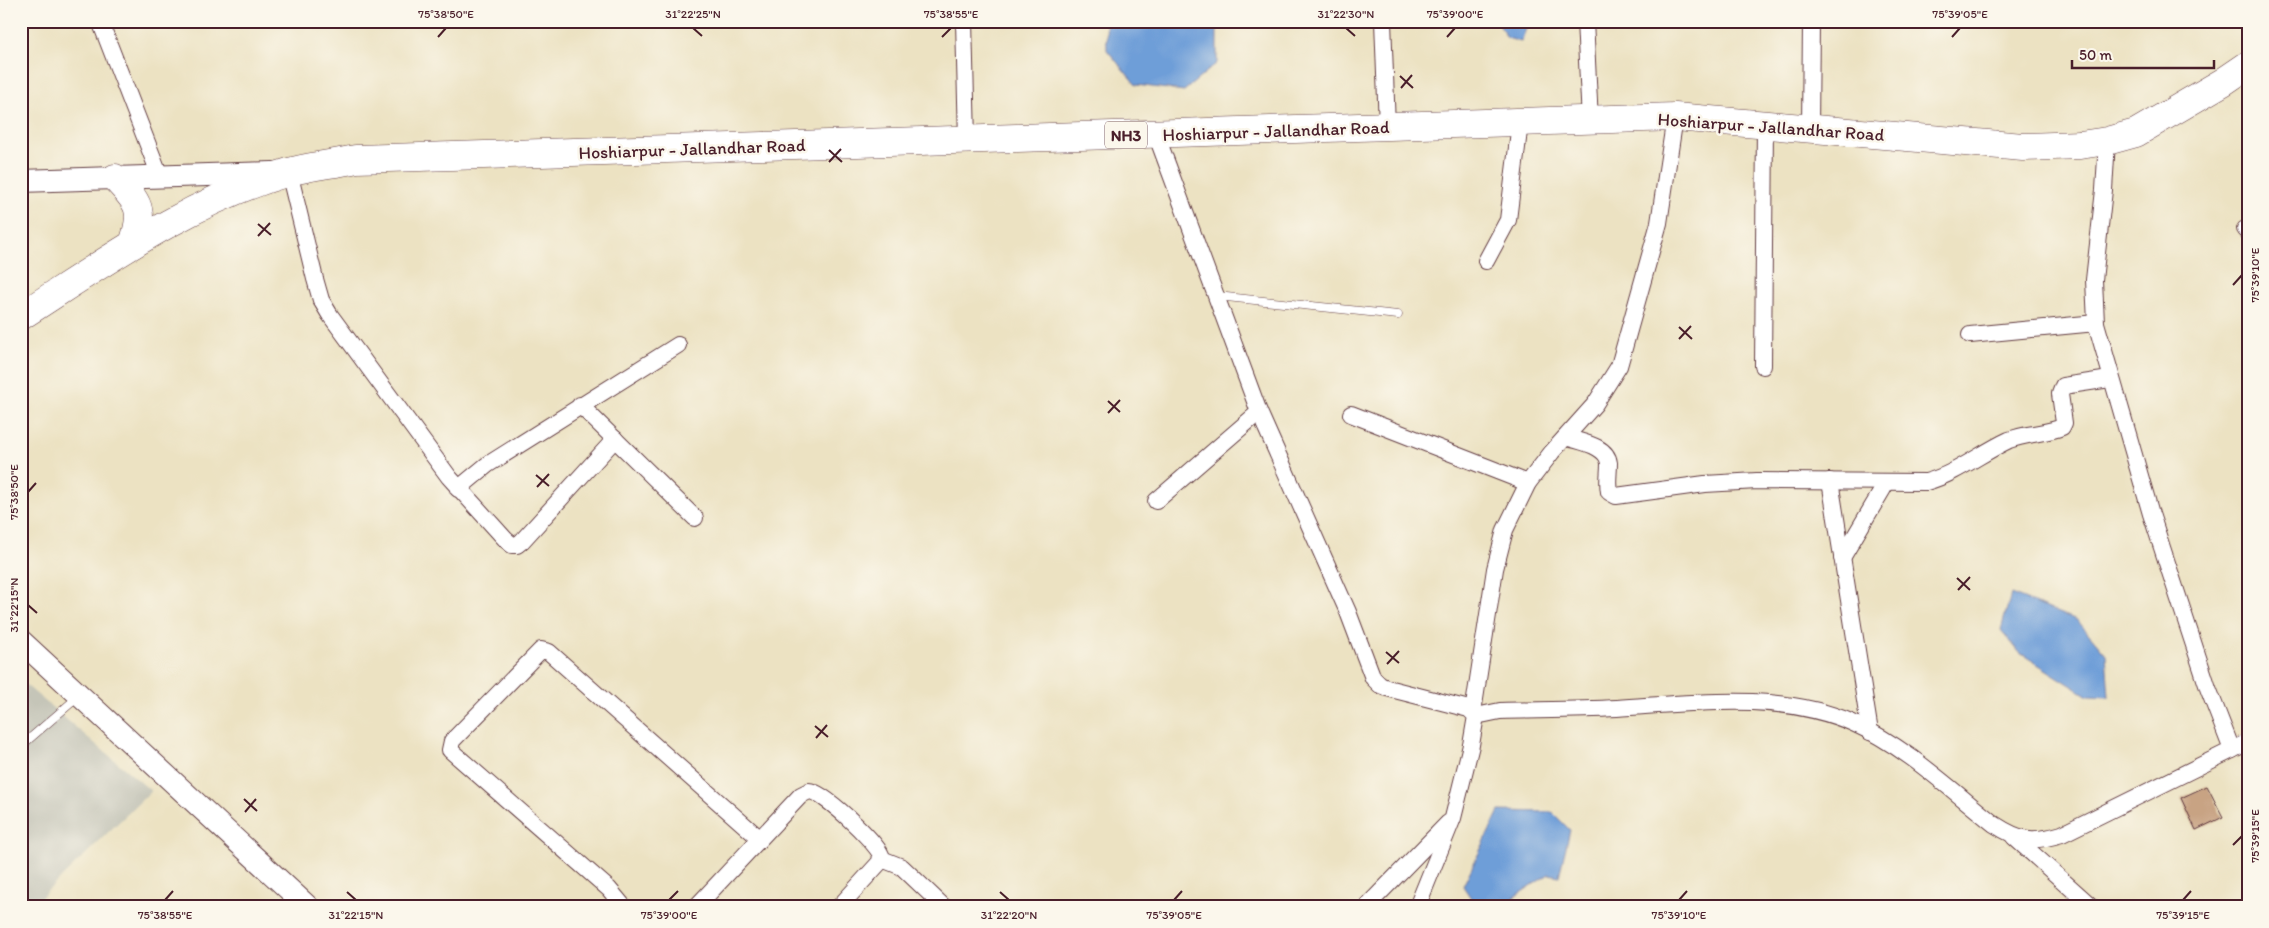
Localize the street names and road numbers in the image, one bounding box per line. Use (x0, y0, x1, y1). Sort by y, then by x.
street label: Hoshiarpur - Jallandhar Road (1657, 108, 1885, 146)
street label: Hoshiarpur - Jallandhar Road (1162, 116, 1390, 146)
road number: NH3 (1105, 122, 1147, 148)
street label: Hoshiarpur - Jallandhar Road (578, 134, 806, 164)

